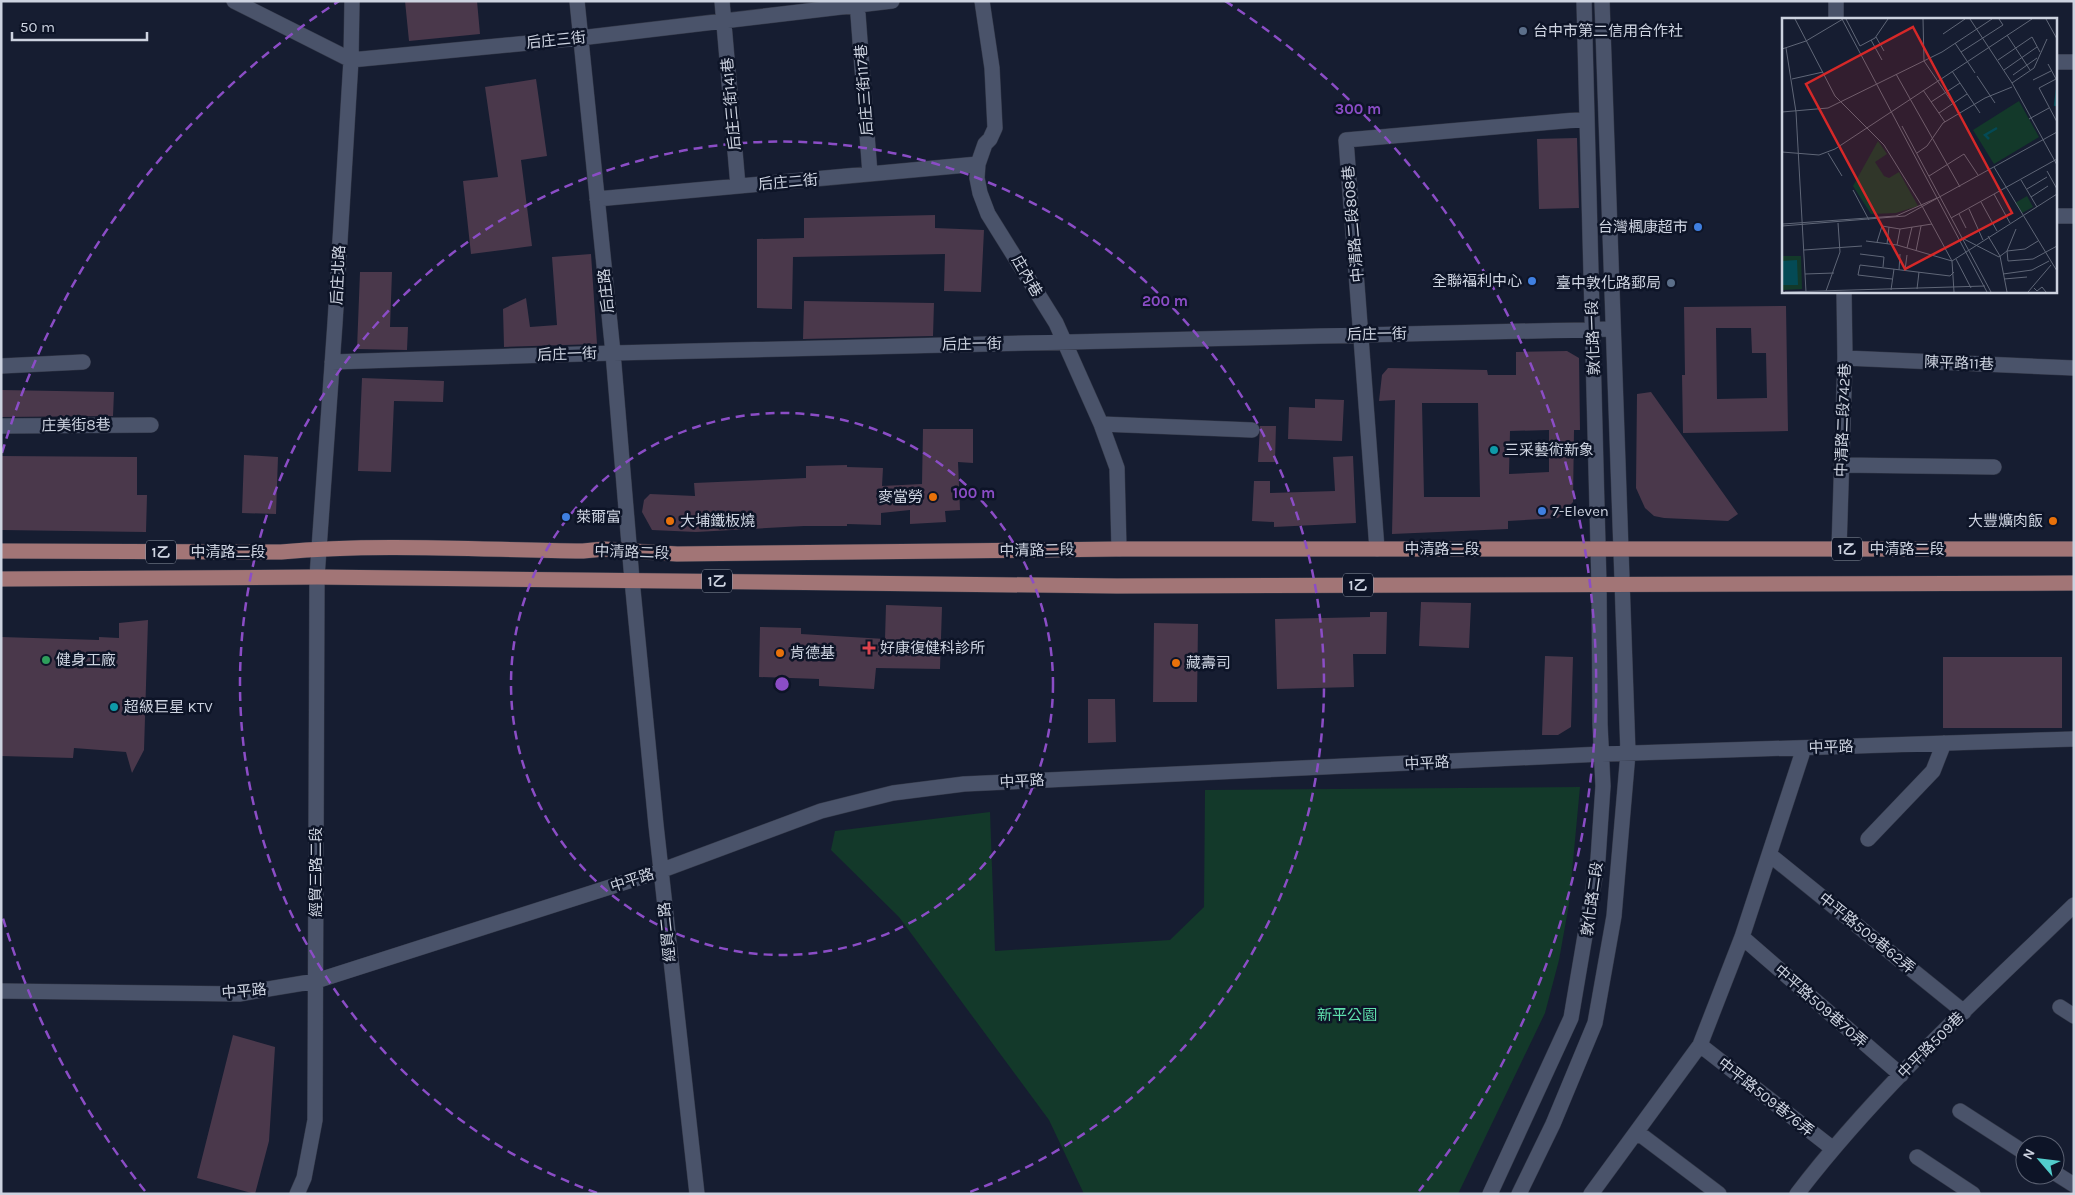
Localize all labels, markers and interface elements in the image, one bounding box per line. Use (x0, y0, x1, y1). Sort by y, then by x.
scale bar (12, 10, 148, 42)
text: 50 m (20, 18, 55, 36)
inset map (1782, 18, 2058, 292)
place label: 台中市第二信用合作社 (1533, 22, 1683, 40)
marker: 台中市第二信用合作社 (1517, 25, 1529, 37)
street label: 后庄三街 (525, 28, 587, 52)
street label: 后庄三街117巷 (852, 43, 876, 137)
street label: 后庄三街141巷 (718, 57, 744, 151)
text: 300 m (1335, 100, 1381, 118)
street label: 中清路二段808巷 (1339, 165, 1367, 283)
street label: 后庄二街 (757, 170, 819, 194)
place label: 台灣楓康超市 (1598, 218, 1688, 236)
marker: 台灣楓康超市 (1692, 221, 1704, 233)
street label: 后庄北路 (327, 245, 349, 305)
street label: 庄內巷 (1008, 252, 1046, 300)
street label: 后庄路 (595, 268, 617, 314)
place label: 全聯福利中心 (1432, 272, 1522, 290)
place label: 臺中敦化路郵局 (1556, 274, 1661, 292)
marker: 全聯福利中心 (1526, 275, 1538, 287)
marker: 臺中敦化路郵局 (1665, 277, 1677, 289)
text: 200 m (1142, 292, 1188, 310)
street label: 敦化路一段 (1583, 300, 1603, 376)
street label: 后庄一街 (1347, 324, 1407, 344)
street label: 后庄一街 (942, 334, 1002, 354)
street label: 后庄一街 (537, 344, 597, 364)
street label: 陳平路11巷 (1924, 353, 1994, 373)
street label: 中清路二段742巷 (1832, 363, 1854, 477)
street label: 庄美街8巷 (41, 415, 111, 435)
place label: 三采藝術新象 (1504, 441, 1594, 459)
marker: 三采藝術新象 (1488, 444, 1500, 456)
text: 100 m (953, 484, 995, 502)
place label: 麥當勞 (878, 488, 923, 506)
marker: 麥當勞 (927, 491, 939, 503)
place label: 7-Eleven (1552, 502, 1609, 520)
marker: 7-Eleven (1536, 505, 1548, 517)
place label: 萊爾富 (576, 508, 621, 526)
marker: 萊爾富 (560, 511, 572, 523)
place label: 大埔鐵板燒 (680, 512, 755, 530)
place label: 大豐爌肉飯 (1968, 512, 2043, 530)
marker: 大埔鐵板燒 (664, 515, 676, 527)
marker: 大豐爌肉飯 (2047, 515, 2059, 527)
road number: 1乙 (1832, 538, 1862, 560)
road number: 1乙 (146, 540, 176, 564)
street label: 中清路二段 (999, 540, 1075, 560)
street label: 中清路二段 (1404, 540, 1480, 558)
street label: 中清路二段 (1869, 540, 1945, 558)
street label: 中清路二段 (594, 542, 670, 562)
street label: 中清路二段 (190, 543, 266, 561)
road number: 1乙 (702, 570, 732, 592)
road number: 1乙 (1343, 574, 1373, 596)
place label: 好康復健科診所 (880, 639, 985, 657)
marker: 好康復健科診所 (862, 641, 876, 655)
place label: 肯德基 (790, 644, 835, 662)
marker: 肯德基 (774, 647, 786, 659)
place label: 健身工廠 (56, 651, 116, 669)
marker: 健身工廠 (40, 654, 52, 666)
place label: 藏壽司 (1186, 654, 1231, 672)
marker: 藏壽司 (1170, 657, 1182, 669)
centre of rings (773, 675, 791, 693)
place label: 超級巨星 KTV (124, 698, 213, 716)
marker: 超級巨星 KTV (108, 701, 120, 713)
street label: 中平路 (1808, 737, 1854, 757)
street label: 中平路 (1404, 753, 1450, 773)
street label: 中平路 (999, 771, 1045, 791)
street label: 經貿三路二段 (307, 827, 325, 917)
street label: 敦化路二段 (1578, 861, 1606, 937)
street label: 中平路 (608, 864, 656, 896)
street label: 中平路509巷62弄 (1815, 889, 1919, 977)
street label: 經貿二路 (655, 901, 679, 963)
street label: 中平路509巷70弄 (1771, 961, 1871, 1051)
street label: 中平路 (221, 980, 267, 1002)
park label: 新平公園 (1317, 1006, 1377, 1024)
street label: 中平路509巷 (1894, 1008, 1968, 1082)
street label: 中平路509巷76弄 (1714, 1054, 1818, 1140)
north arrow (2015, 1135, 2065, 1185)
text: N (2019, 1146, 2039, 1163)

